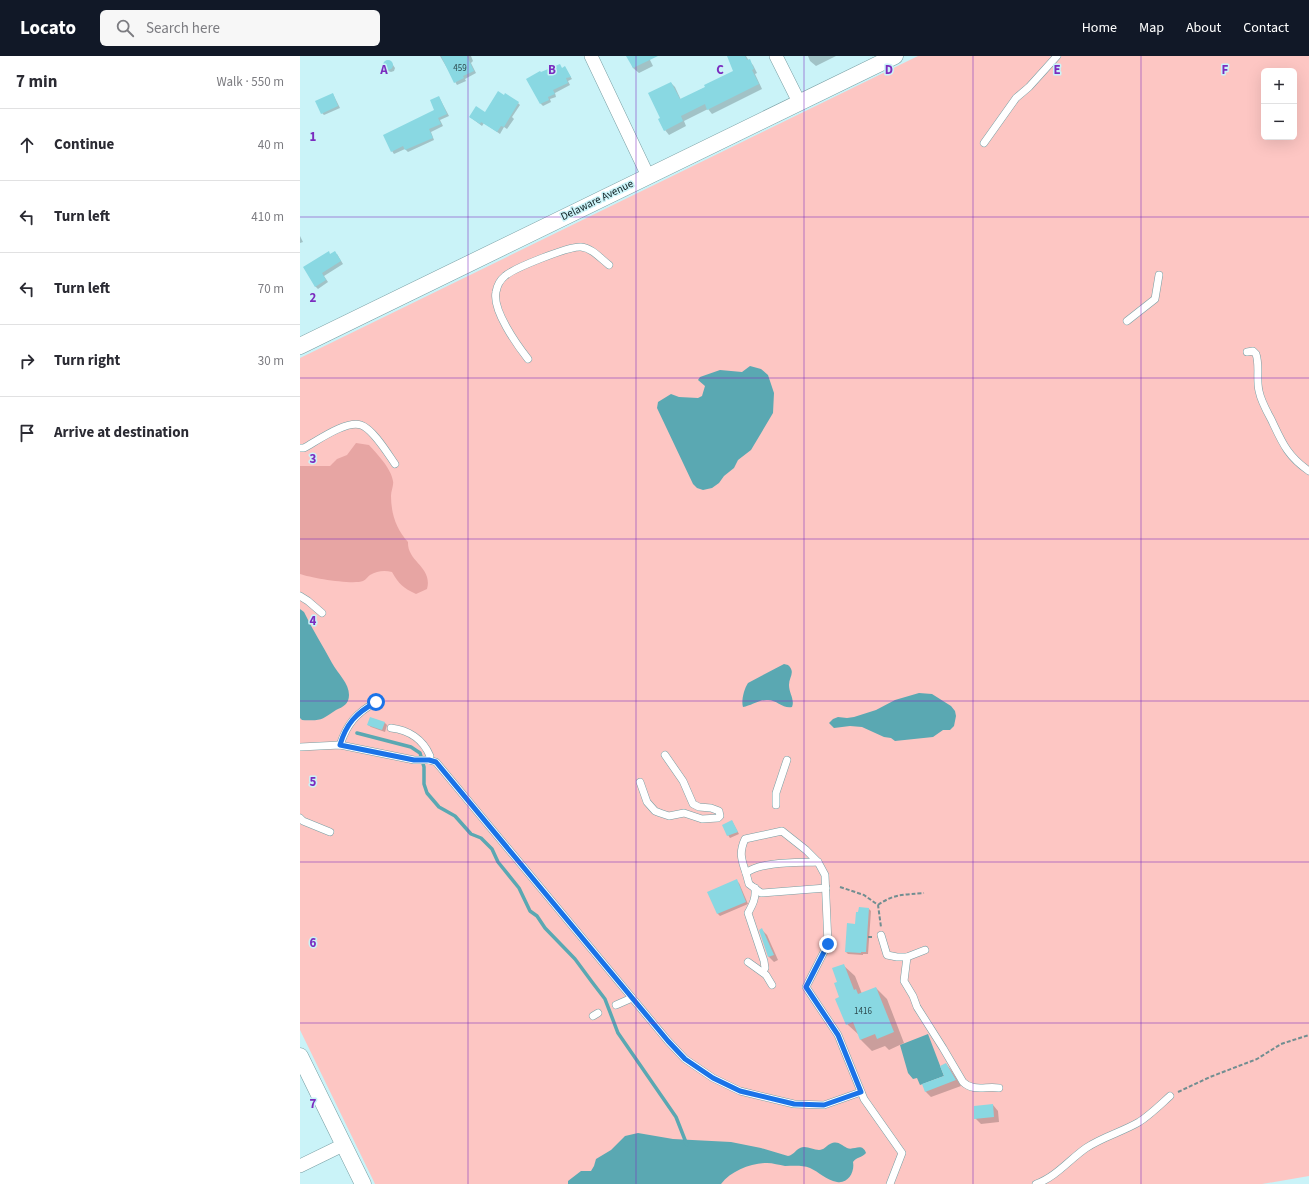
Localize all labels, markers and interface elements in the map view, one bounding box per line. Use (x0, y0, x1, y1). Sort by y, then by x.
search box (100, 10, 380, 46)
text: Locato (20, 15, 76, 42)
icon: search (114, 17, 136, 39)
text: Search here (146, 18, 220, 39)
text: Home (1082, 18, 1117, 38)
text: Map (1139, 18, 1164, 38)
text: About (1186, 18, 1221, 38)
text: Contact (1243, 18, 1289, 38)
text: A (379, 61, 388, 79)
text: B (548, 61, 556, 79)
text: C (716, 61, 724, 79)
text: D (885, 61, 893, 79)
text: E (1053, 61, 1061, 79)
text: F (1222, 61, 1229, 79)
house number: 459 (453, 62, 467, 75)
map controls (1261, 68, 1297, 140)
button: + (1261, 68, 1297, 104)
text: 7 min (16, 70, 57, 94)
text: Walk · 550 m (216, 73, 284, 91)
button: − (1261, 104, 1297, 140)
text: 1 (310, 128, 317, 146)
icon: ahead (16, 134, 38, 156)
text: Continue (54, 134, 114, 155)
text: 40 m (258, 136, 284, 154)
street label: Delaware Avenue (558, 176, 636, 224)
icon: left (16, 206, 38, 228)
text: Turn left (54, 206, 110, 227)
text: 410 m (251, 208, 284, 226)
icon: left (16, 278, 38, 300)
text: Turn left (54, 278, 110, 299)
text: 70 m (258, 280, 284, 298)
text: 2 (310, 289, 317, 307)
icon: right (16, 350, 38, 372)
text: Turn right (54, 350, 120, 371)
text: 30 m (258, 352, 284, 370)
icon: arrive (16, 422, 38, 444)
text: Arrive at destination (54, 422, 189, 443)
text: 3 (310, 450, 317, 468)
text: 4 (310, 612, 317, 630)
route start (367, 693, 385, 711)
text: 5 (310, 773, 317, 791)
text: 6 (310, 934, 317, 952)
route end (819, 935, 837, 953)
house number: 1416 (854, 1005, 872, 1018)
text: 7 (310, 1095, 317, 1113)

